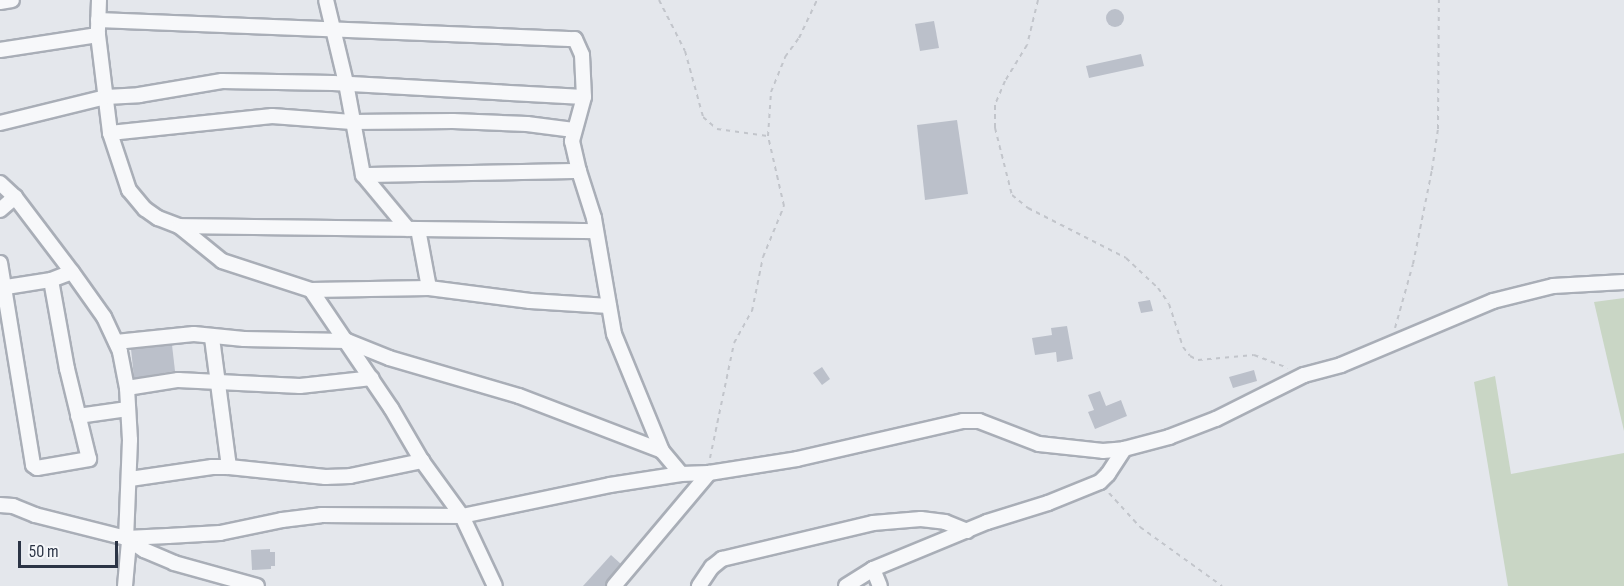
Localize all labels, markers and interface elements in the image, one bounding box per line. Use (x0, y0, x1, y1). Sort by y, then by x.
scale bar (21, 529, 122, 567)
text: 50 m (29, 541, 59, 562)

